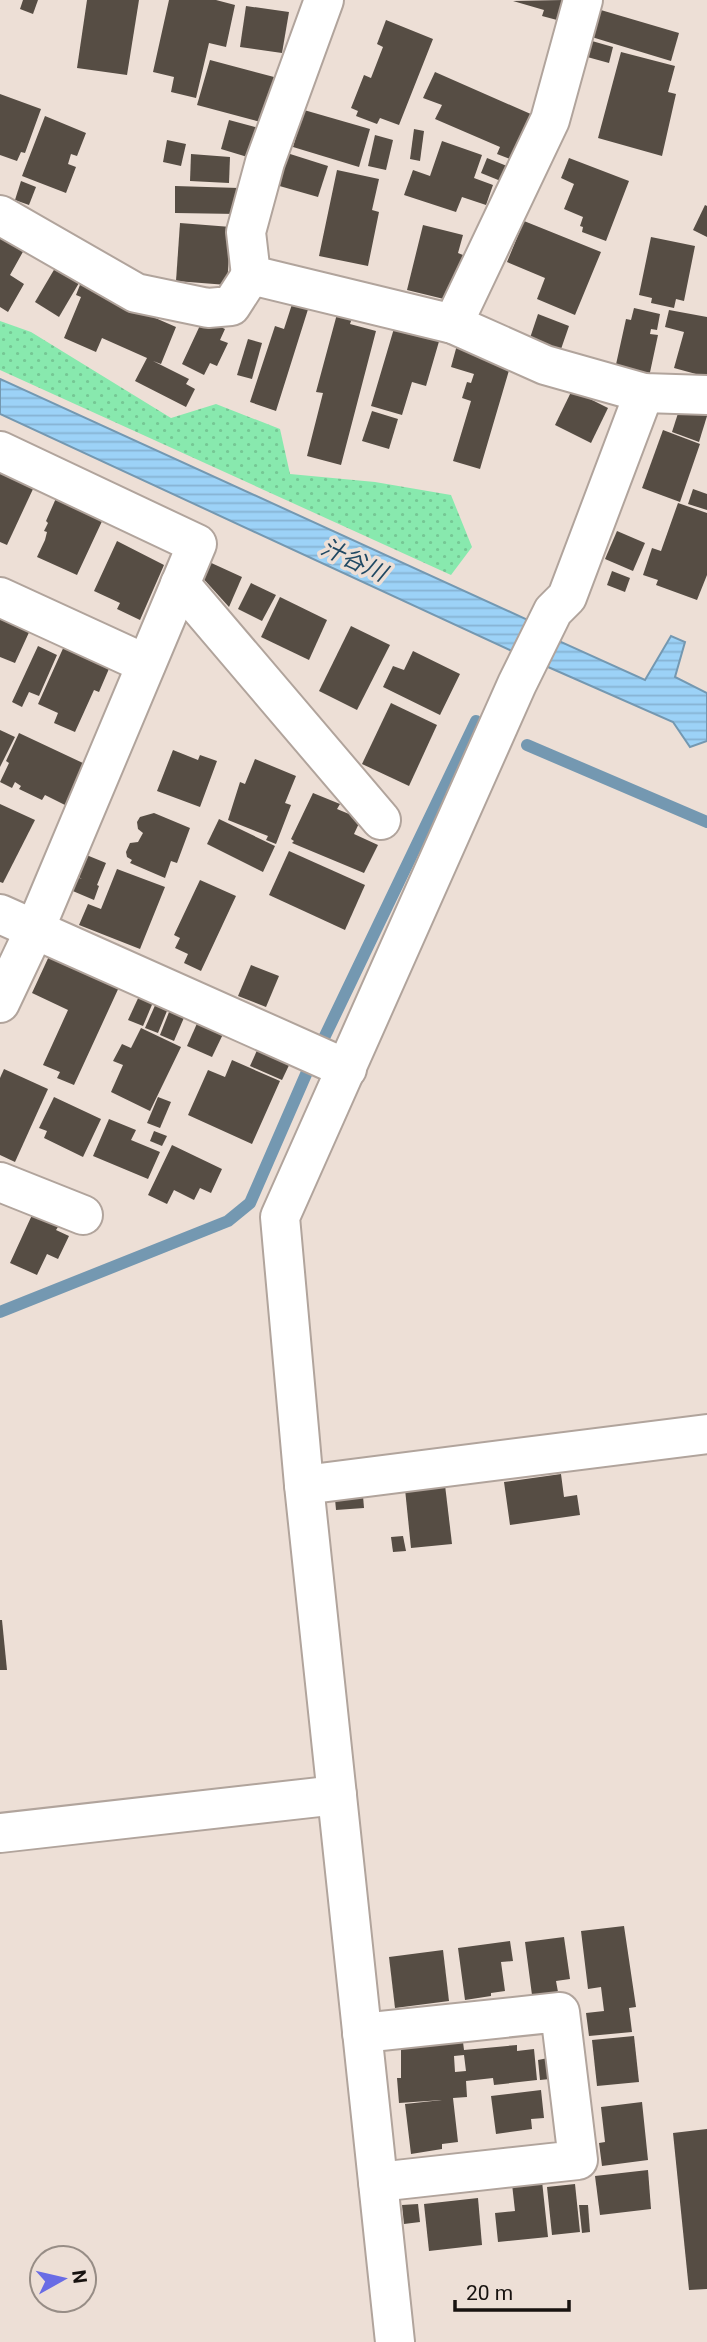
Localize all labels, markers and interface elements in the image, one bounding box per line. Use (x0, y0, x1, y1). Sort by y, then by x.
water label: 汁谷川 (317, 534, 393, 589)
north arrow (28, 2244, 98, 2314)
text: N (67, 2268, 92, 2285)
scale bar (455, 2268, 569, 2312)
text: 20 m (466, 2281, 513, 2305)

